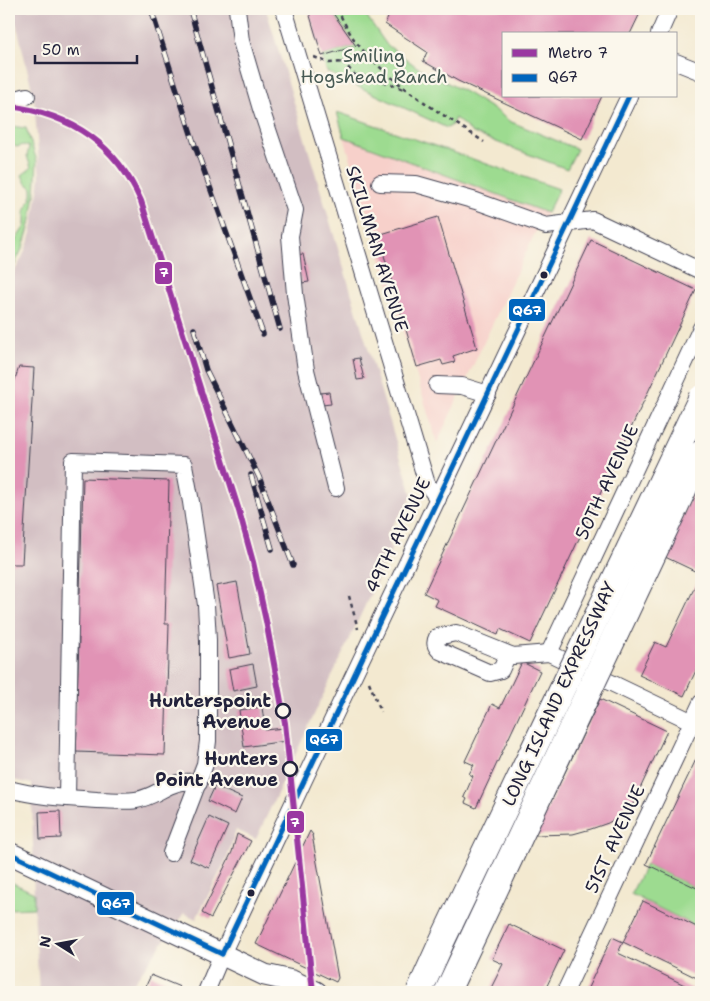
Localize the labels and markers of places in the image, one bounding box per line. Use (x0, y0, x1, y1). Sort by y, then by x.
unlabelled marker (539, 270, 549, 280)
place label: Hunterspoint Avenue (149, 689, 271, 734)
marker: Hunterspoint Avenue (275, 703, 291, 719)
place label: Hunters Point Avenue (155, 747, 278, 792)
marker: Hunters Point Avenue (282, 761, 298, 777)
unlabelled marker (246, 888, 256, 898)

